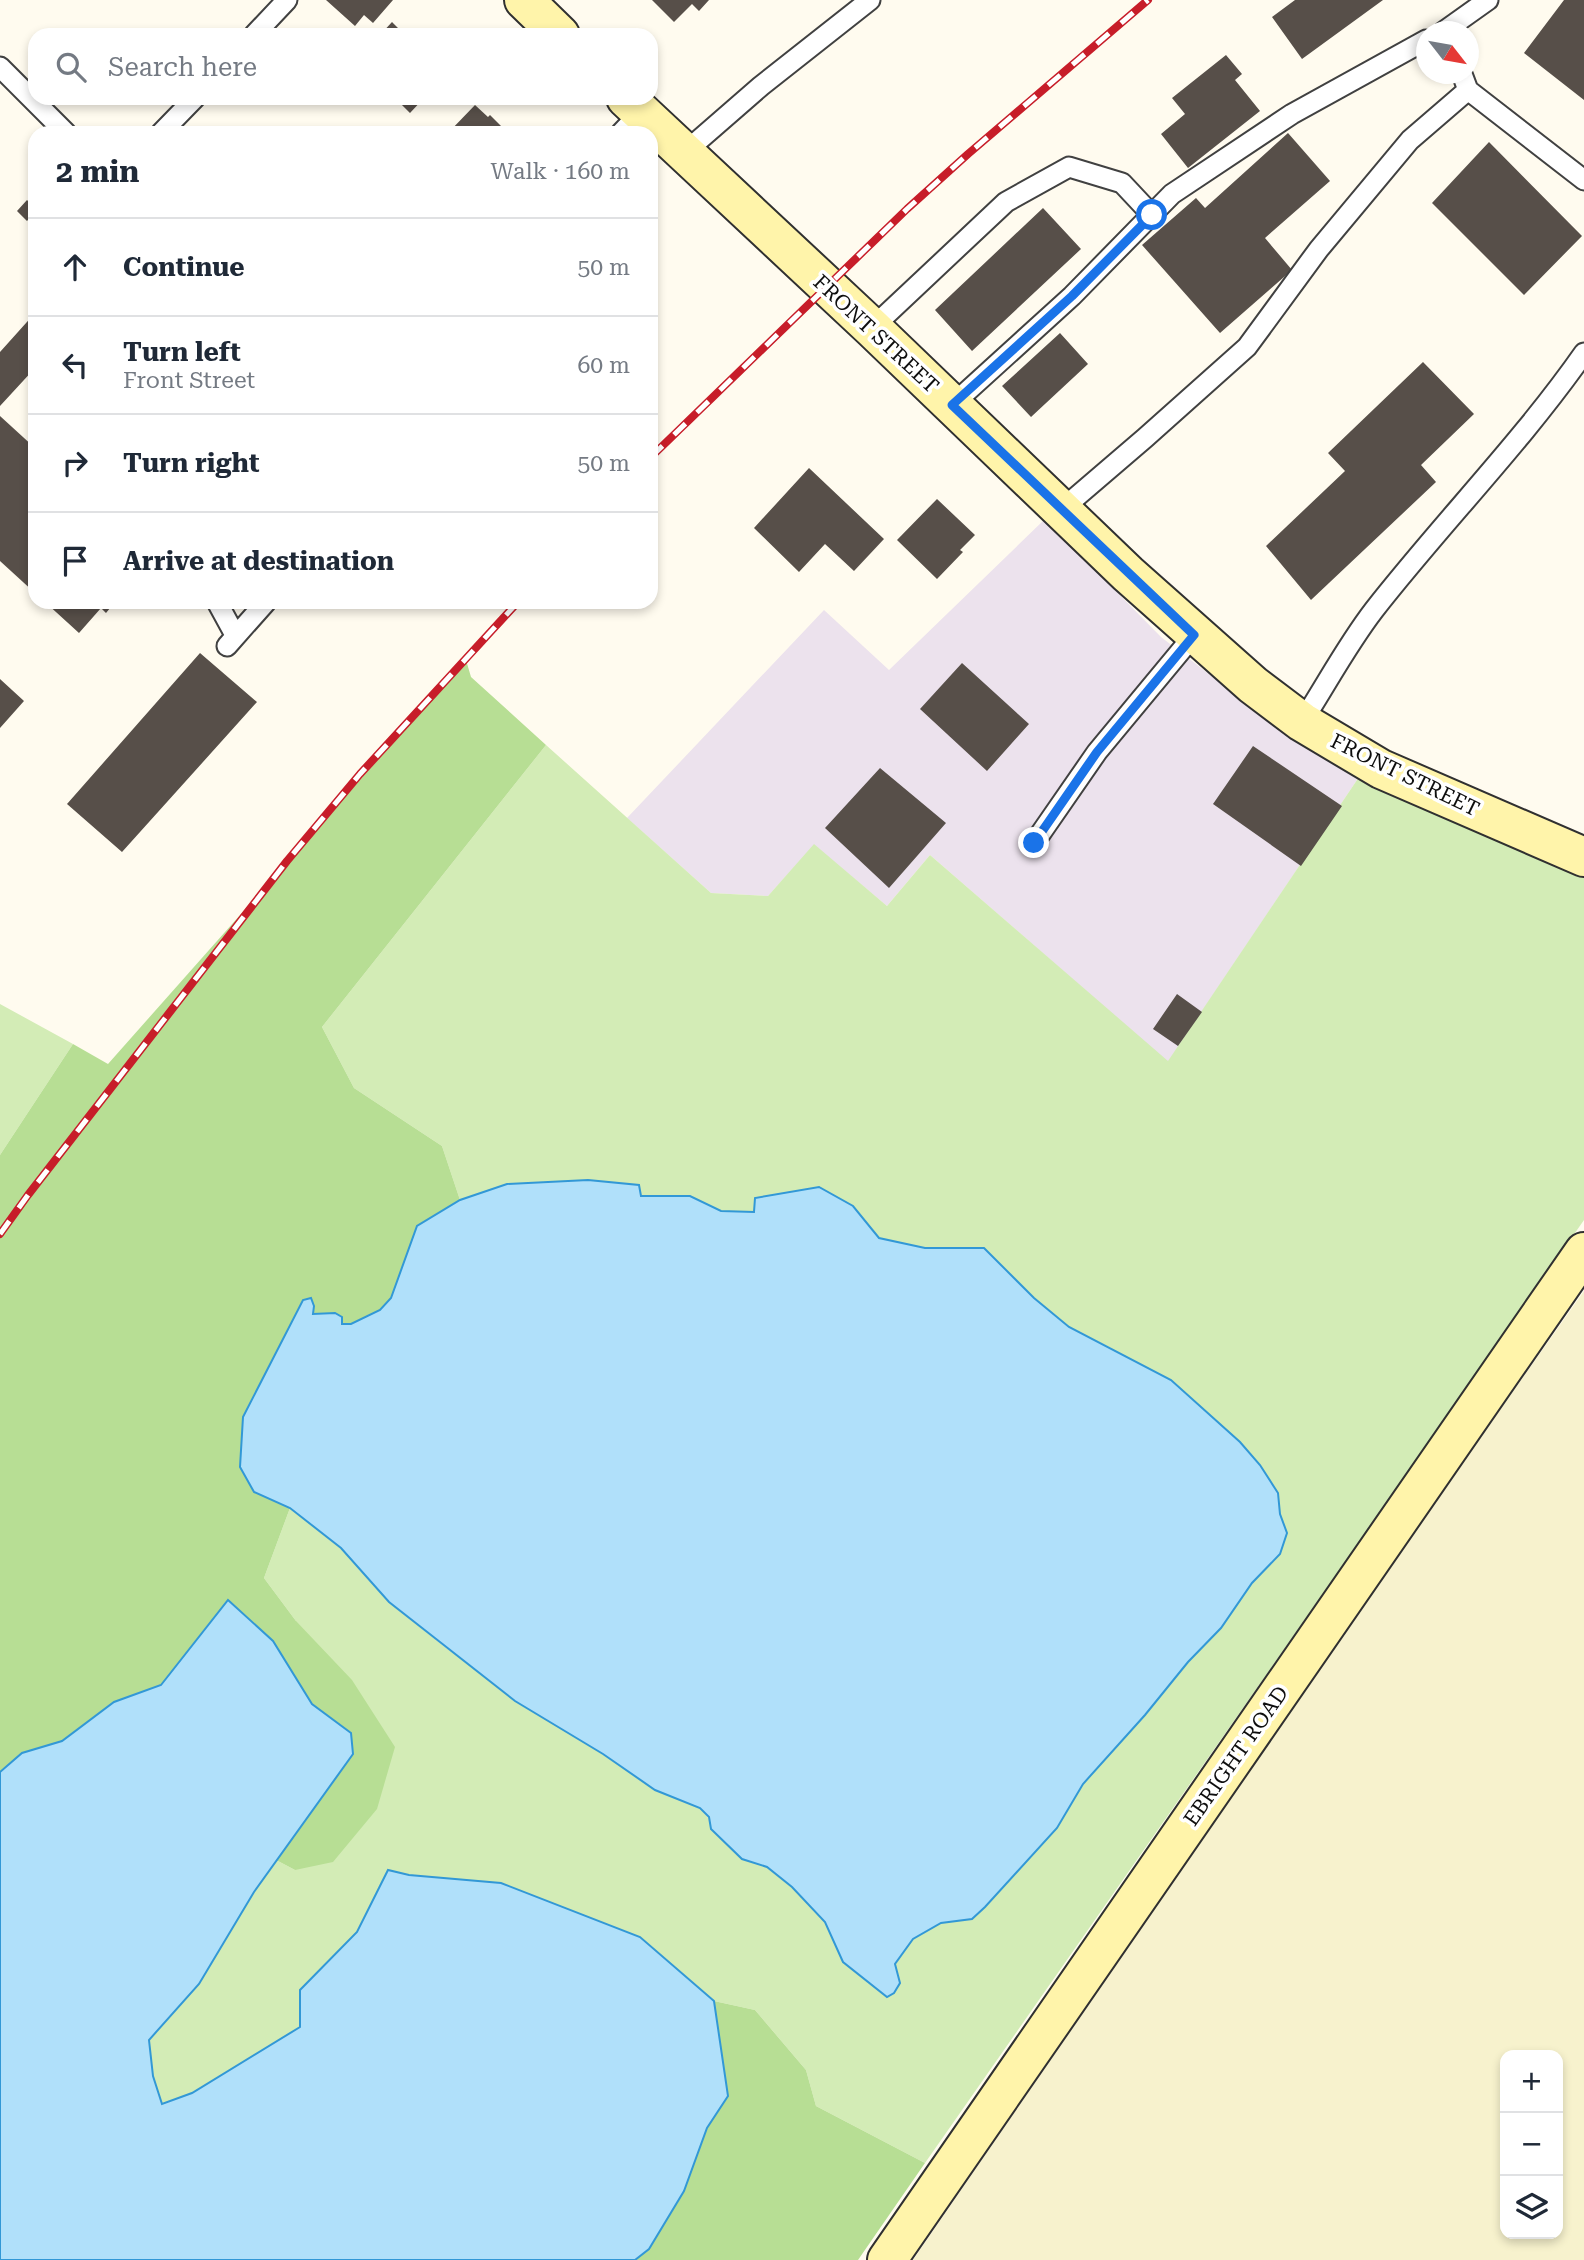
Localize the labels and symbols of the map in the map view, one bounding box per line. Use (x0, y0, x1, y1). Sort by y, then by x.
north arrow (1416, 21, 1479, 84)
route start (1136, 199, 1167, 230)
street label: FRONT STREET (809, 270, 943, 398)
street label: FRONT STREET (1327, 729, 1483, 821)
route end (1018, 827, 1049, 858)
street label: EBRIGHT ROAD (1179, 1682, 1293, 1830)

